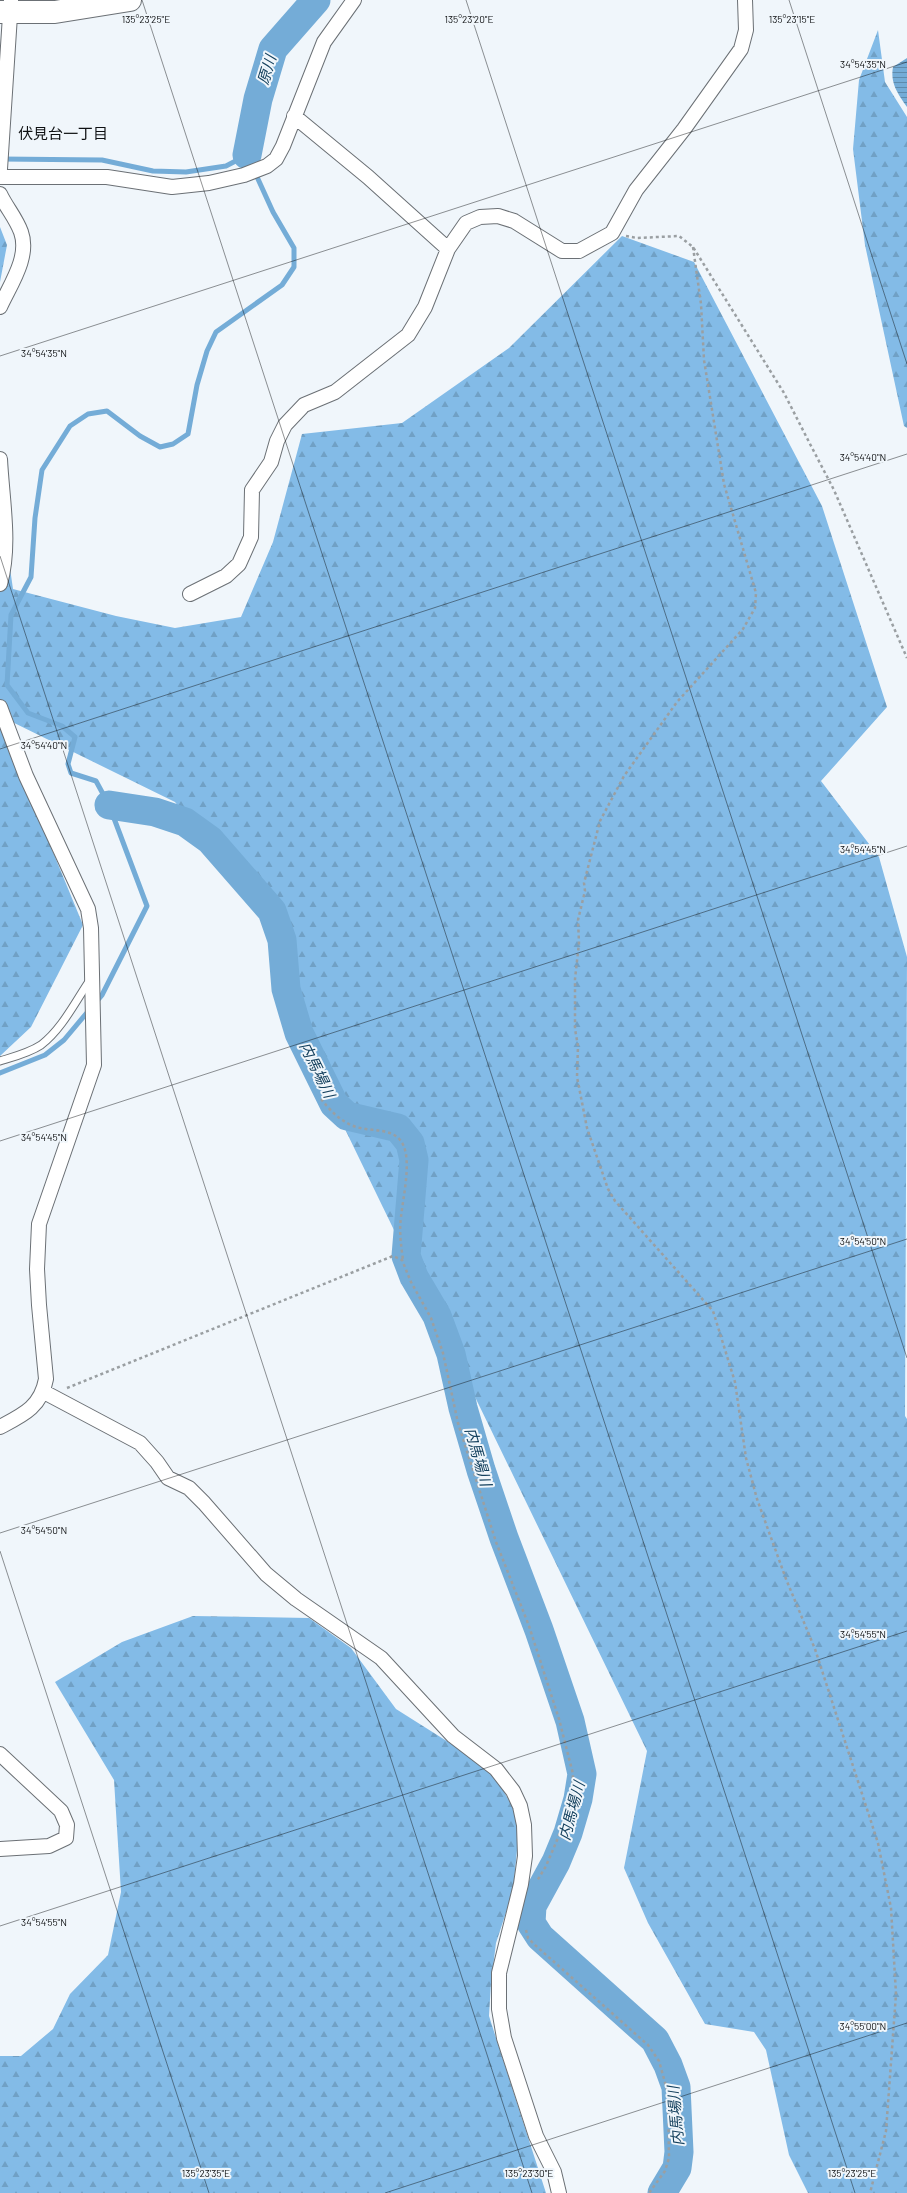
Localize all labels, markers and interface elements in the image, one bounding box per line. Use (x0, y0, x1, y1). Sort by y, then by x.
text: 135°23'25"E (122, 13, 170, 25)
text: 135°23'20"E (444, 13, 494, 25)
text: 135°23'15"E (769, 13, 815, 25)
water label: 原川 (253, 51, 280, 87)
text: 34°54'35"N (840, 58, 886, 70)
district label: 伏見台一丁目 (18, 124, 108, 142)
text: 34°54'35"N (21, 347, 67, 359)
text: 34°54'40"N (840, 451, 886, 463)
text: 34°54'40"N (21, 739, 67, 751)
text: 34°54'45"N (840, 843, 886, 855)
water label: 内馬場川 (297, 1039, 340, 1102)
text: 34°54'45"N (21, 1131, 67, 1143)
text: 34°54'50"N (840, 1235, 886, 1247)
water label: 内馬場川 (462, 1425, 496, 1490)
text: 34°54'50"N (21, 1524, 67, 1536)
text: 34°54'55"N (840, 1628, 886, 1640)
water label: 内馬場川 (555, 1778, 588, 1842)
text: 34°54'55"N (21, 1916, 67, 1928)
text: 34°55'00"N (840, 2020, 886, 2032)
water label: 内馬場川 (663, 2083, 687, 2147)
text: 135°23'35"E (182, 2167, 230, 2179)
text: 135°23'30"E (505, 2167, 553, 2179)
text: 135°23'25"E (828, 2167, 876, 2179)

